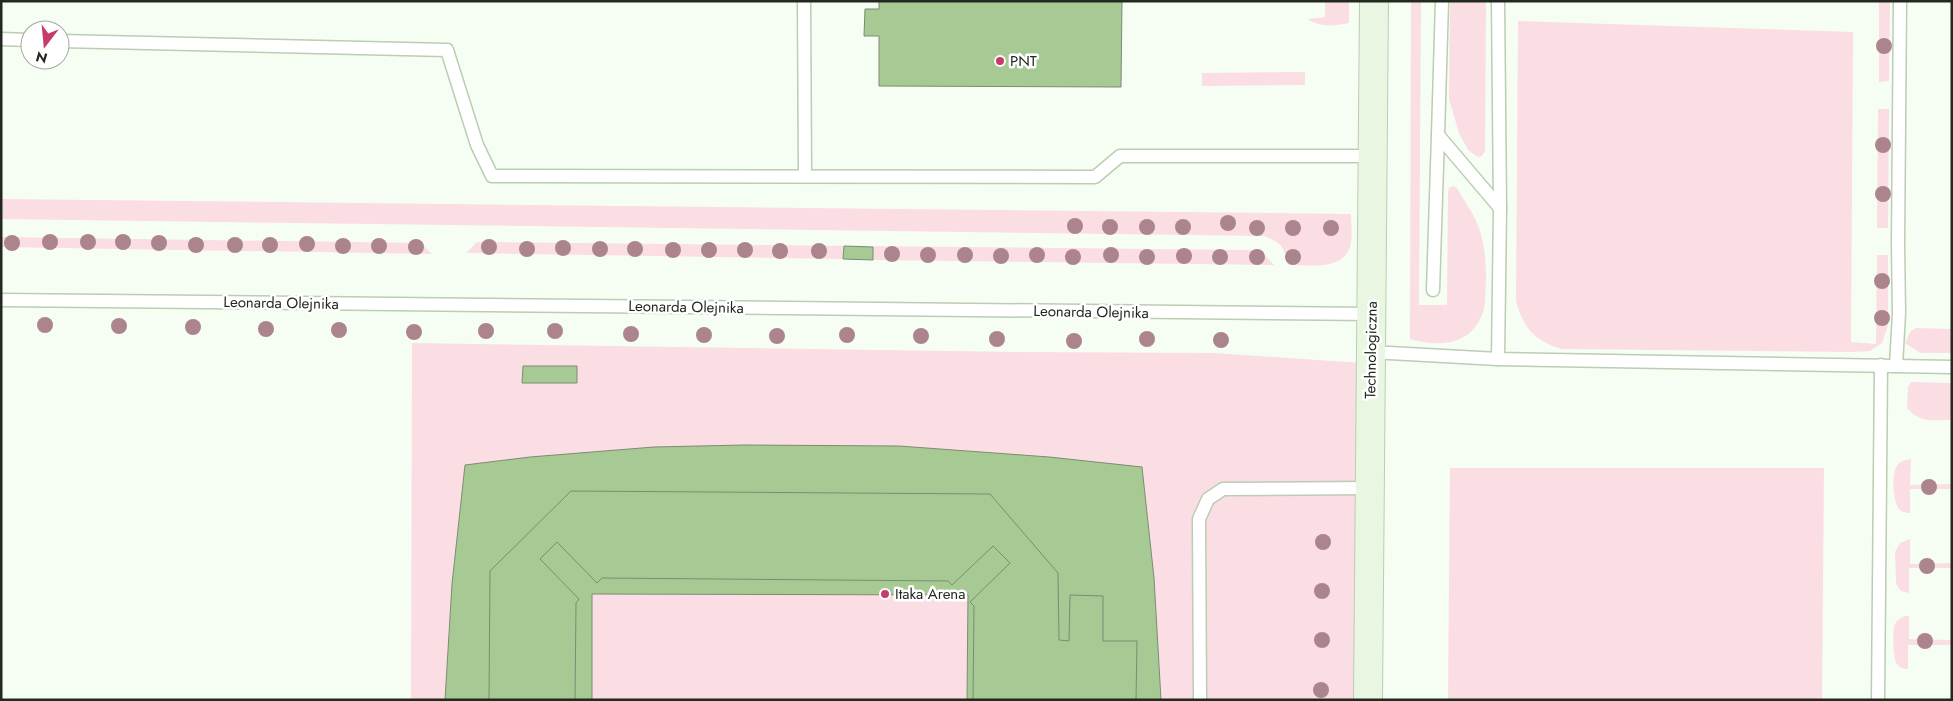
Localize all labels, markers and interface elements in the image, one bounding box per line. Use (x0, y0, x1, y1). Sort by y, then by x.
north arrow (20, 20, 70, 70)
text: N (33, 46, 50, 69)
place label: PNT (1010, 50, 1037, 72)
marker: PNT (994, 55, 1006, 67)
street label: Leonarda Olejnika (223, 291, 339, 315)
street label: Leonarda Olejnika (628, 295, 744, 319)
street label: Leonarda Olejnika (1033, 300, 1149, 324)
street label: Technologiczna (1359, 301, 1383, 399)
place label: Itaka Arena (895, 583, 965, 605)
marker: Itaka Arena (879, 588, 891, 600)

